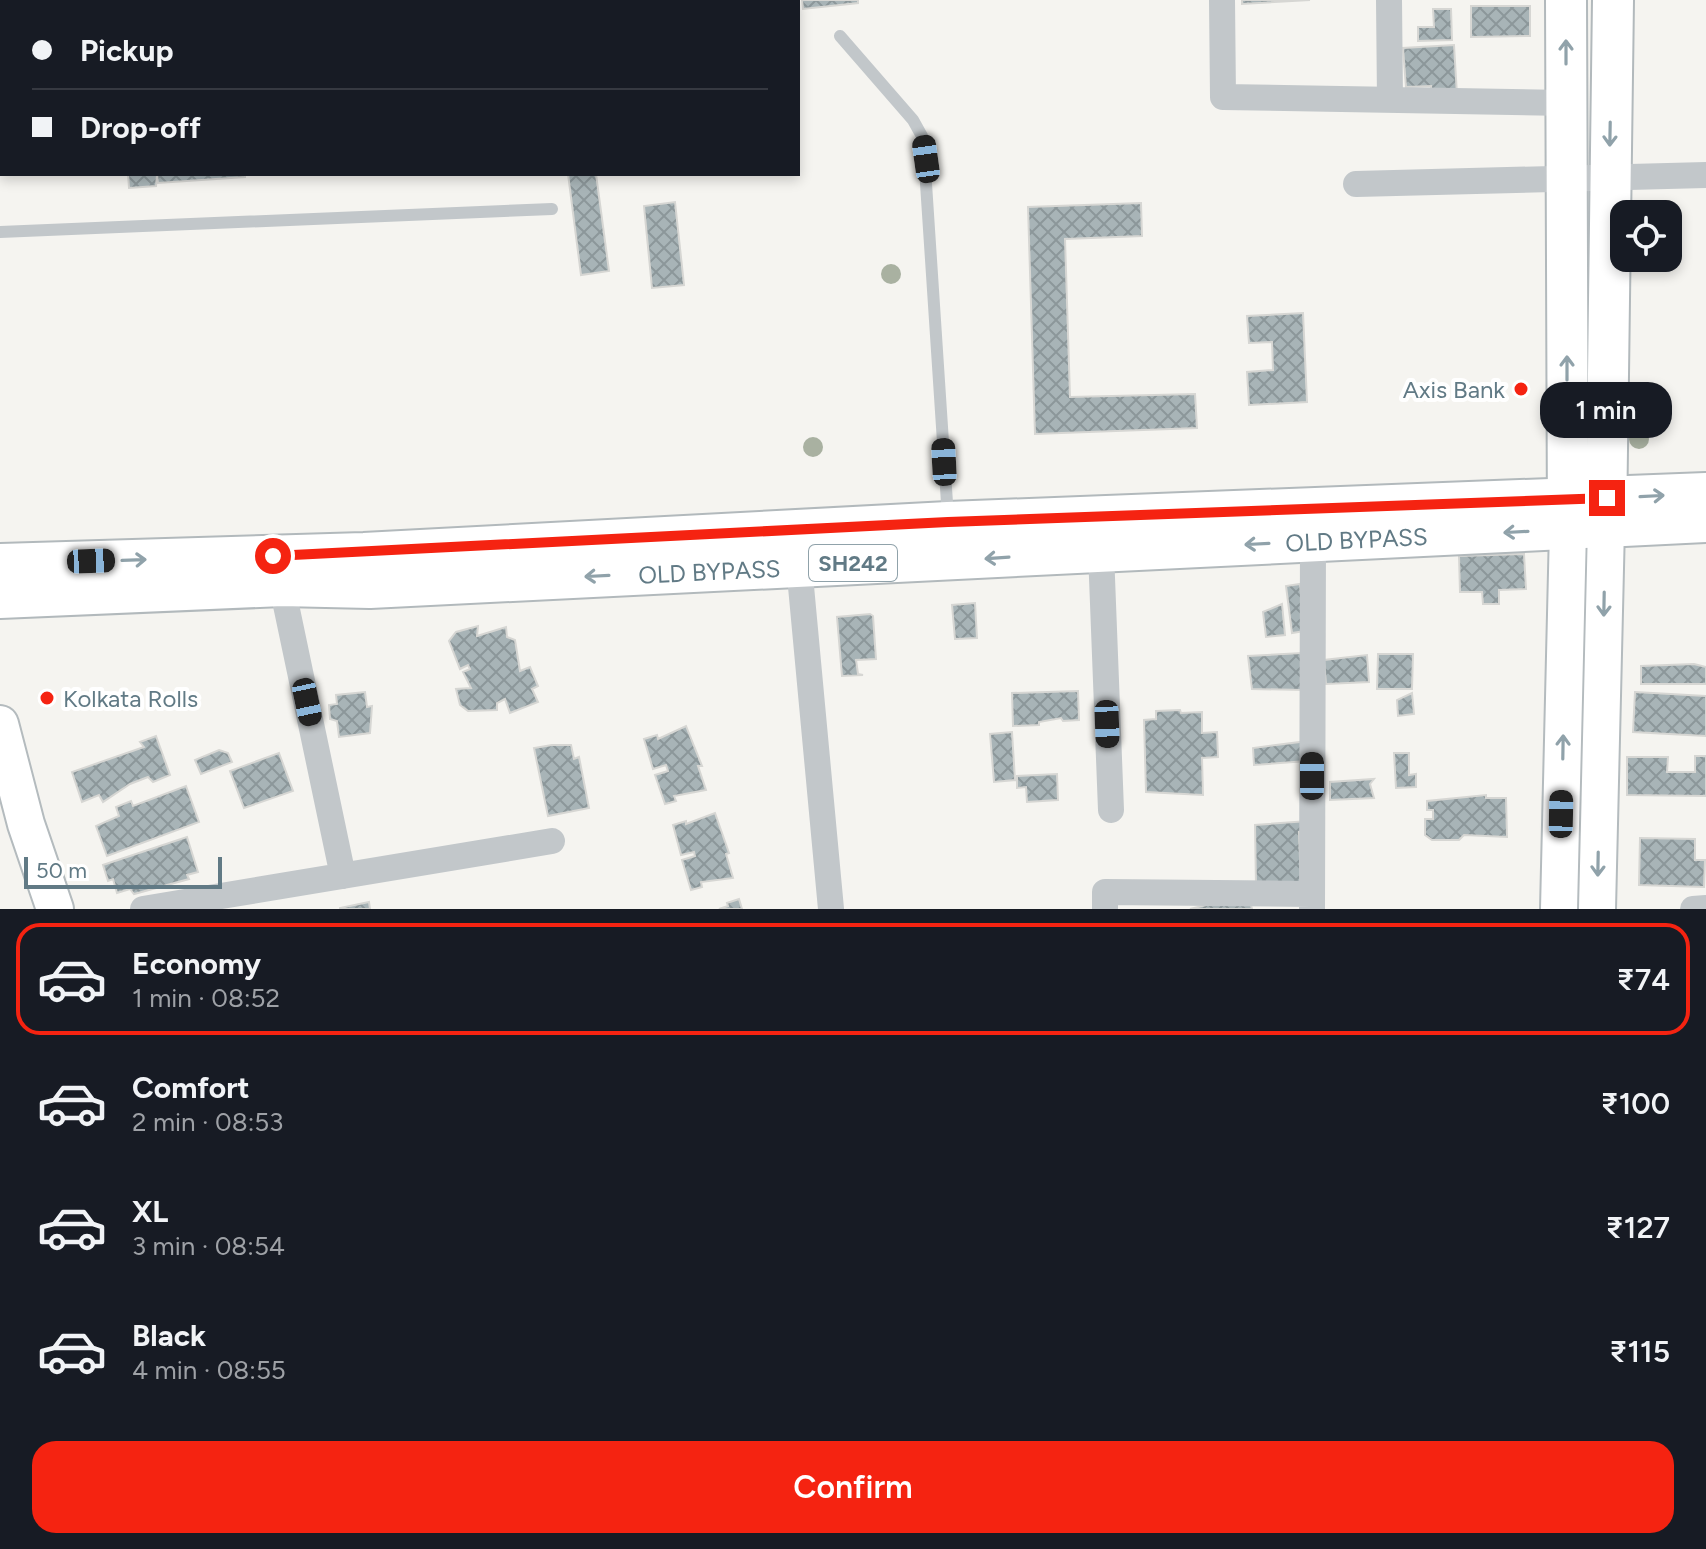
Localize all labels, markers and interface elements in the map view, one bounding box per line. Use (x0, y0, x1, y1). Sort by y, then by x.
text: Pickup (80, 32, 174, 69)
one-way arrow (1558, 39, 1574, 66)
text: Drop-off (80, 109, 201, 146)
one-way arrow (1602, 120, 1617, 147)
car (911, 134, 941, 184)
map controls (1610, 200, 1682, 272)
button: locate (1610, 200, 1682, 272)
one-way arrow (1559, 355, 1575, 382)
place label: Axis Bank (1403, 375, 1505, 404)
marker: Axis Bank (1512, 380, 1530, 398)
callout: 1 min (1541, 382, 1673, 438)
text: 1 min (1576, 394, 1636, 426)
car (931, 437, 957, 487)
route end (1589, 480, 1625, 516)
one-way arrow (1639, 488, 1665, 503)
street label: OLD BYPASS (1285, 521, 1428, 557)
one-way arrow (1503, 525, 1530, 540)
one-way arrow (1244, 537, 1271, 552)
route start (255, 538, 291, 574)
road number: SH242 (809, 545, 897, 581)
car (67, 548, 115, 574)
one-way arrow (984, 551, 1011, 566)
one-way arrow (120, 553, 147, 568)
street label: OLD BYPASS (637, 553, 781, 589)
one-way arrow (584, 569, 611, 584)
one-way arrow (1596, 590, 1612, 617)
car (290, 676, 324, 728)
place label: Kolkata Rolls (63, 684, 198, 713)
marker: Kolkata Rolls (38, 689, 56, 707)
car (1094, 700, 1120, 748)
one-way arrow (1555, 734, 1571, 761)
car (1300, 752, 1324, 800)
car (1549, 790, 1573, 838)
one-way arrow (1590, 850, 1606, 877)
scale bar (24, 853, 222, 889)
text: 50 m (36, 857, 87, 884)
icon: car (36, 943, 108, 1015)
text: Economy (132, 945, 261, 982)
text: ₹74 (1616, 961, 1670, 998)
text: 1 min · 08:52 (132, 982, 280, 1014)
icon: car (36, 1067, 108, 1139)
text: Comfort (132, 1069, 250, 1106)
text: ₹100 (1600, 1085, 1670, 1122)
text: 2 min · 08:53 (132, 1106, 283, 1138)
icon: car (36, 1191, 108, 1263)
text: XL (132, 1193, 168, 1230)
text: ₹127 (1606, 1209, 1670, 1246)
text: 3 min · 08:54 (132, 1230, 285, 1262)
icon: car (36, 1315, 108, 1387)
text: Black (132, 1317, 206, 1354)
text: ₹115 (1609, 1333, 1670, 1370)
text: 4 min · 08:55 (132, 1354, 286, 1386)
button: Confirm (32, 1441, 1674, 1533)

